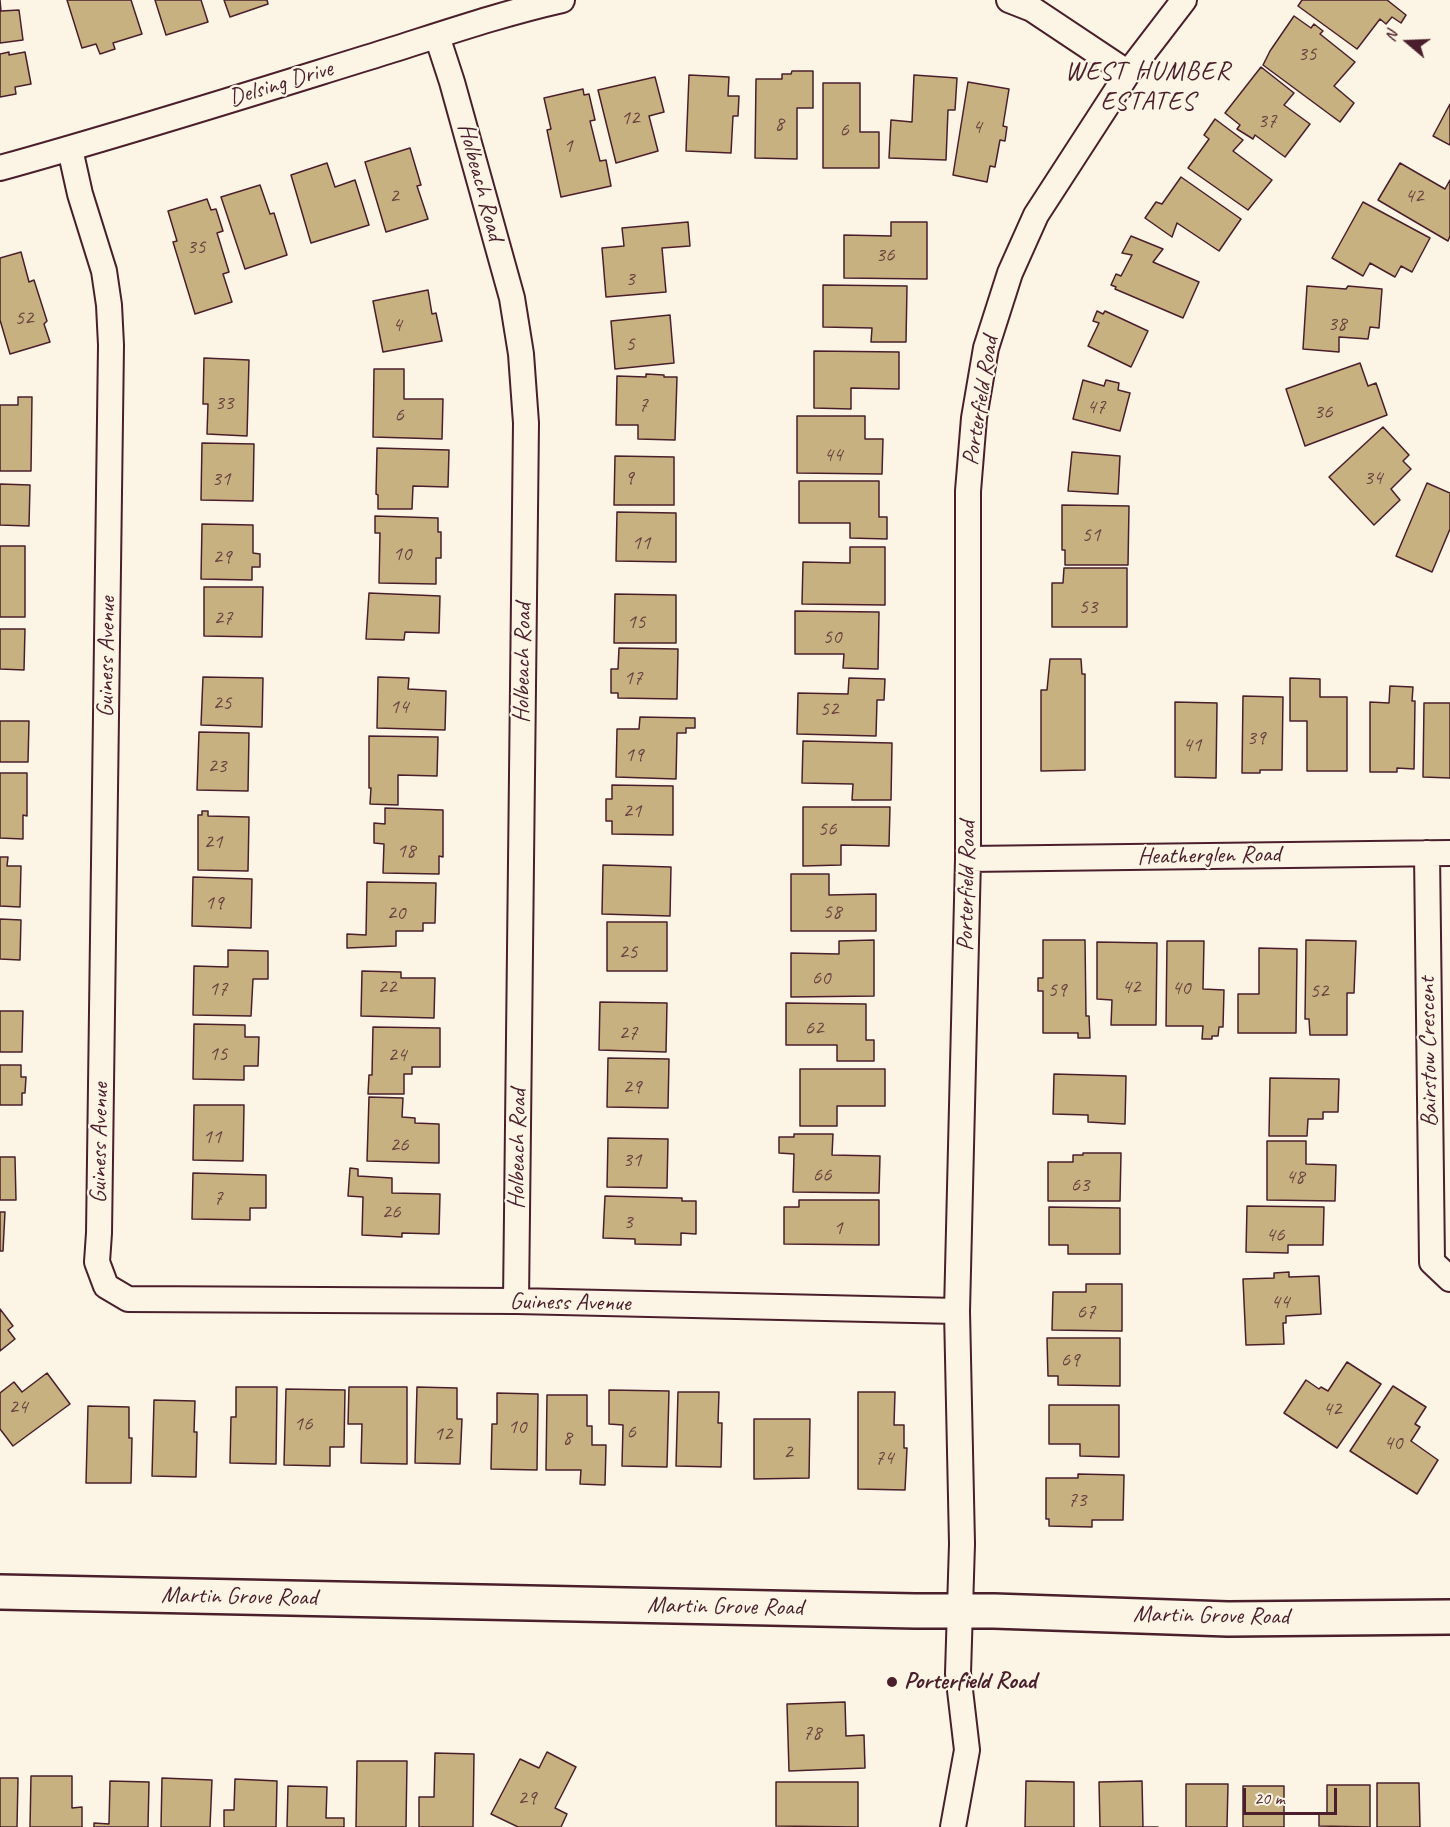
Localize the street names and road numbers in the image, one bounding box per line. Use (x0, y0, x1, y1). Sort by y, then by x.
street label: Delsing Drive (226, 55, 336, 113)
street label: Holbeach Road (451, 120, 509, 244)
street label: Porterfield Road (957, 334, 1005, 468)
street label: Guiness Avenue (92, 596, 122, 718)
street label: Holbeach Road (508, 603, 538, 723)
street label: Porterfield Road (951, 821, 983, 951)
street label: Heatherglen Road (1137, 840, 1281, 872)
street label: Bairstow Crescent (1413, 977, 1445, 1127)
street label: Guiness Avenue (85, 1082, 115, 1204)
street label: Holbeach Road (503, 1089, 533, 1209)
street label: Guiness Avenue (509, 1288, 631, 1318)
street label: Martin Grove Road (161, 1581, 317, 1613)
street label: Martin Grove Road (647, 1591, 803, 1623)
street label: Martin Grove Road (1133, 1600, 1289, 1632)

